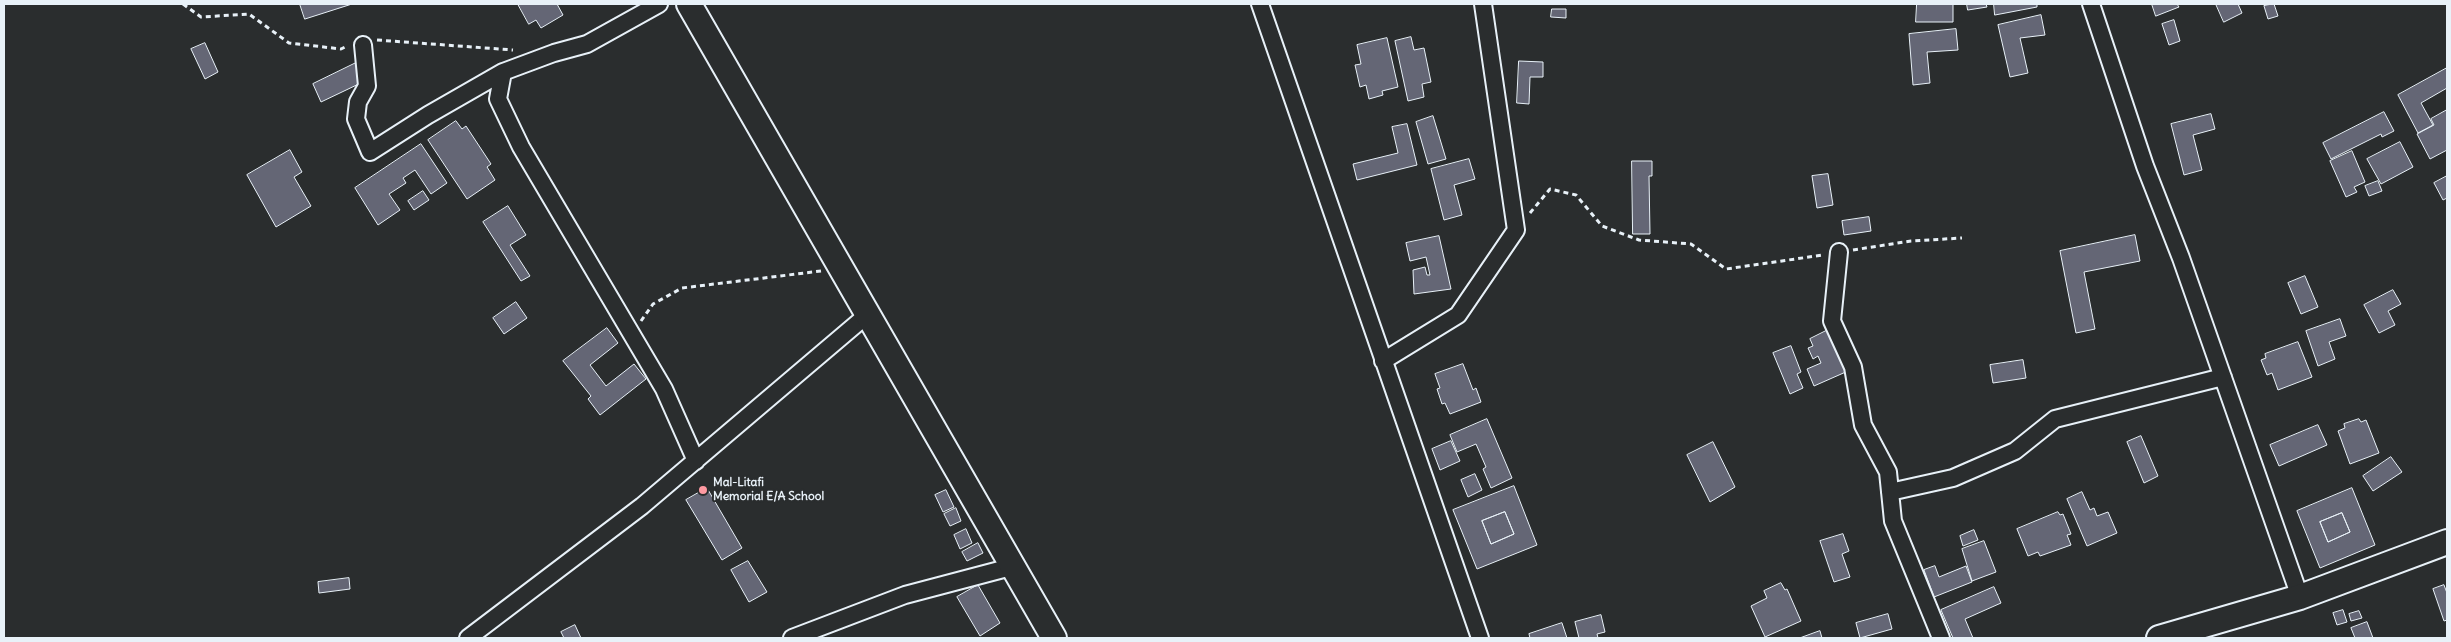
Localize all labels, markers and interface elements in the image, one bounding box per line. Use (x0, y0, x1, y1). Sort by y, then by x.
place label: Mal-Litafi Memorial E/A School (713, 476, 824, 504)
marker: Mal-Litafi Memorial E/A School (697, 484, 709, 496)

